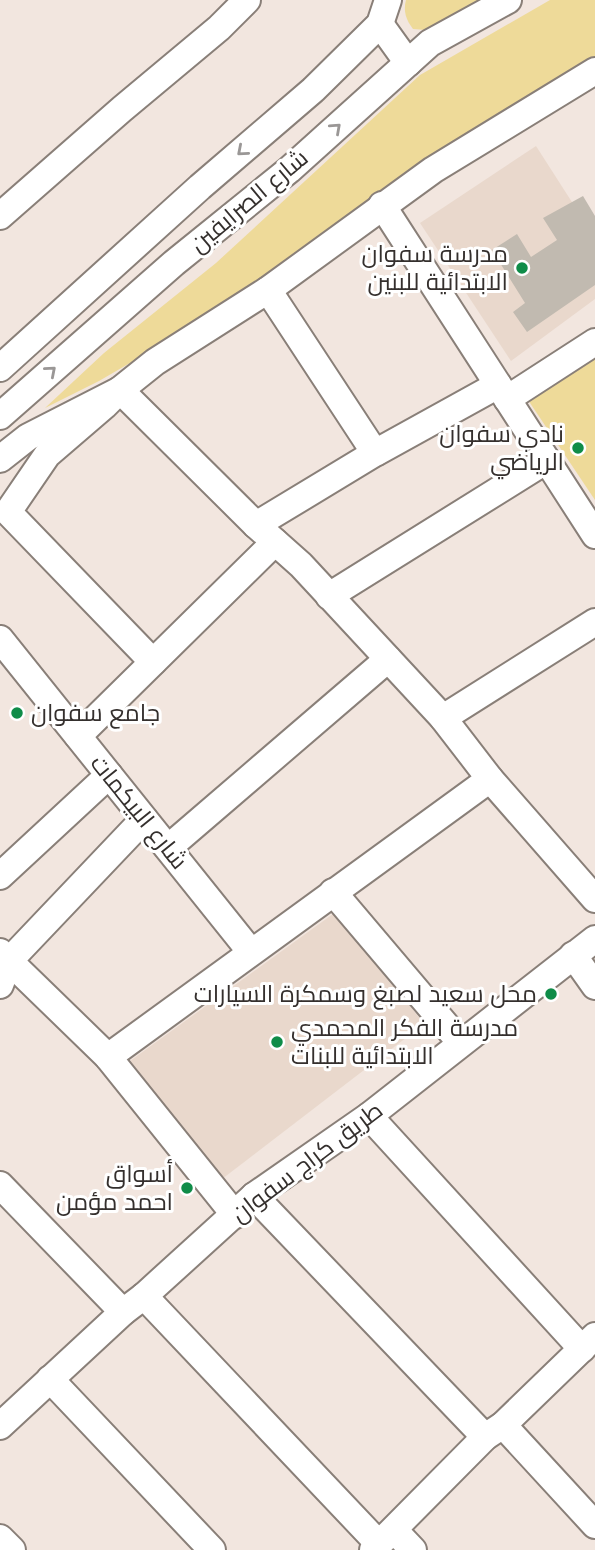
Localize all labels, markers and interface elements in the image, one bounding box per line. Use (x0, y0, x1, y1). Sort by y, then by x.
one-way arrow (328, 123, 341, 136)
one-way arrow (238, 143, 251, 155)
street label: شارع الصرايفين (184, 144, 315, 260)
place label: مدرسة سفوان الابتدائية للبنين (362, 240, 508, 296)
marker: مدرسة سفوان الابتدائية للبنين (514, 260, 530, 276)
one-way arrow (43, 367, 56, 379)
place label: نادي سفوان الرياضي (439, 420, 564, 480)
marker: نادي سفوان الرياضي (570, 440, 586, 456)
place label: جامع سفوان (31, 699, 160, 729)
marker: جامع سفوان (9, 705, 25, 721)
street label: شارع البيكمات (83, 749, 193, 876)
place label: محل سعيد لصبغ وسمكرة السيارات (194, 980, 537, 1010)
marker: محل سعيد لصبغ وسمكرة السيارات (543, 986, 559, 1002)
place label: مدرسة الفكر المحمدي الابتدائية للبنات (291, 1014, 518, 1069)
marker: مدرسة الفكر المحمدي الابتدائية للبنات (269, 1034, 285, 1050)
street label: طريق كراج سفوان (226, 1096, 389, 1230)
place label: أسواق احمد مؤمن (56, 1158, 173, 1216)
marker: أسواق احمد مؤمن (179, 1180, 195, 1196)

